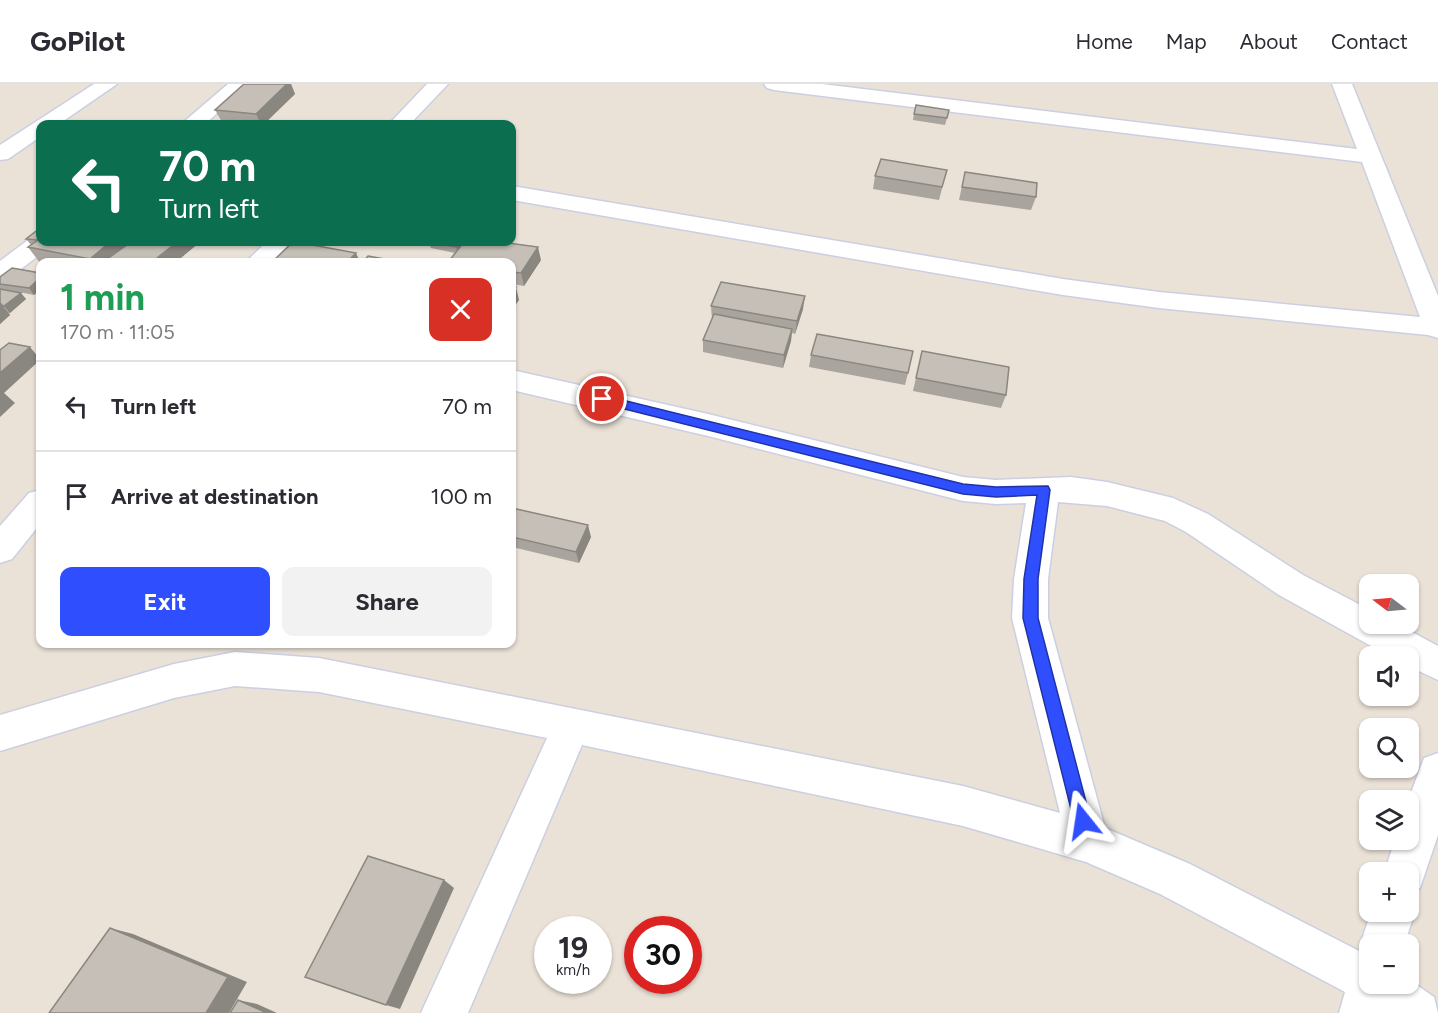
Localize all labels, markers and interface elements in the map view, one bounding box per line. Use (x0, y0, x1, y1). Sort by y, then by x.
text: GoPilot (30, 24, 126, 58)
text: Home (1076, 29, 1133, 54)
text: Map (1166, 29, 1207, 54)
text: About (1240, 29, 1298, 54)
text: Contact (1331, 29, 1408, 54)
text: 70 m (159, 141, 256, 192)
icon: left (60, 144, 138, 222)
text: Turn left (159, 192, 259, 225)
text: 1 min (60, 276, 145, 319)
button: close (429, 278, 492, 341)
text: 170 m · 11:05 (60, 320, 175, 344)
pin (576, 373, 627, 424)
icon: arrive (585, 382, 618, 415)
icon: left (60, 390, 93, 423)
text: Turn left (111, 393, 197, 420)
text: 70 m (442, 393, 492, 420)
icon: arrive (60, 480, 93, 513)
text: Arrive at destination (111, 483, 319, 510)
text: 100 m (431, 483, 492, 510)
button: Exit (60, 567, 270, 636)
button: Share (282, 567, 492, 636)
north arrow (1359, 574, 1419, 634)
map controls (1359, 574, 1419, 994)
button: sound (1359, 646, 1419, 706)
button: search (1359, 718, 1419, 778)
position arrow (1051, 789, 1115, 853)
button: layers (1359, 790, 1419, 850)
button: + (1359, 862, 1419, 922)
speed limit sign: 30 (624, 916, 702, 994)
text: 19 (558, 929, 588, 966)
button: − (1359, 934, 1419, 994)
text: km/h (556, 961, 590, 979)

